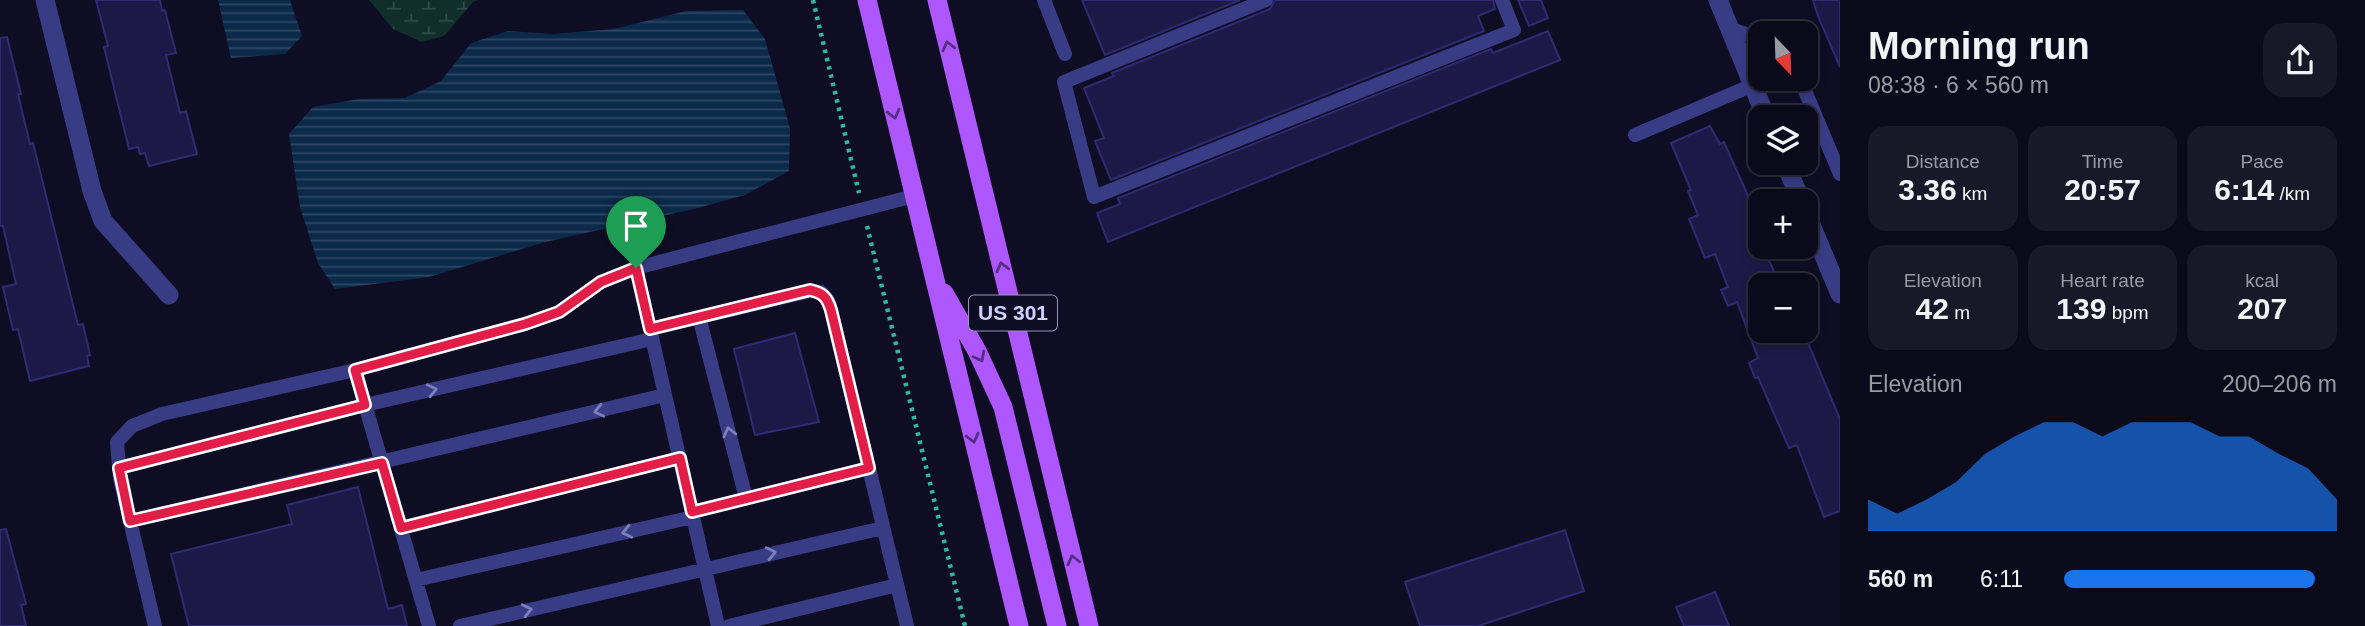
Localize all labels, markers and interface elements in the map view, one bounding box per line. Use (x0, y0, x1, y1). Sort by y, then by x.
north arrow (1748, 21, 1818, 91)
map controls (1748, 21, 1818, 343)
button: share (2263, 23, 2337, 97)
text: Morning run (1868, 25, 2090, 67)
one-way arrow (942, 40, 956, 52)
text: 08:38 · 6 × 560 m (1868, 72, 2049, 98)
button: layers (1748, 105, 1818, 175)
one-way arrow (886, 108, 901, 120)
text: Distance (1906, 151, 1980, 172)
text: Time (2082, 151, 2123, 172)
text: Pace (2241, 151, 2284, 172)
text: 3.36 (1898, 173, 1957, 206)
text: 20:57 (2064, 173, 2141, 206)
text: 6:14 (2214, 173, 2274, 206)
text: km (1957, 183, 1987, 204)
text: /km (2274, 183, 2310, 204)
button: + (1748, 189, 1818, 259)
pin (606, 196, 666, 268)
icon: arrive (617, 207, 655, 245)
one-way arrow (996, 261, 1010, 273)
text: Elevation (1904, 270, 1982, 291)
text: Heart rate (2060, 270, 2145, 291)
text: kcal (2245, 270, 2279, 291)
button: − (1748, 273, 1818, 343)
text: 42 (1916, 292, 1949, 325)
text: 139 (2056, 292, 2106, 325)
text: 207 (2237, 292, 2287, 325)
road number: US 301 (969, 296, 1057, 330)
text: m (1949, 302, 1970, 323)
text: bpm (2106, 302, 2149, 323)
one-way arrow (972, 350, 985, 362)
text: Elevation (1868, 371, 1963, 397)
text: 200–206 m (2222, 371, 2337, 397)
one-way arrow (426, 384, 438, 398)
one-way arrow (593, 403, 605, 417)
one-way arrow (723, 427, 737, 439)
one-way arrow (965, 432, 979, 444)
one-way arrow (621, 524, 633, 539)
one-way arrow (765, 547, 777, 561)
one-way arrow (1067, 554, 1081, 566)
text: 560 m (1868, 566, 1933, 592)
text: 6:11 (1980, 566, 2023, 592)
one-way arrow (521, 604, 533, 618)

